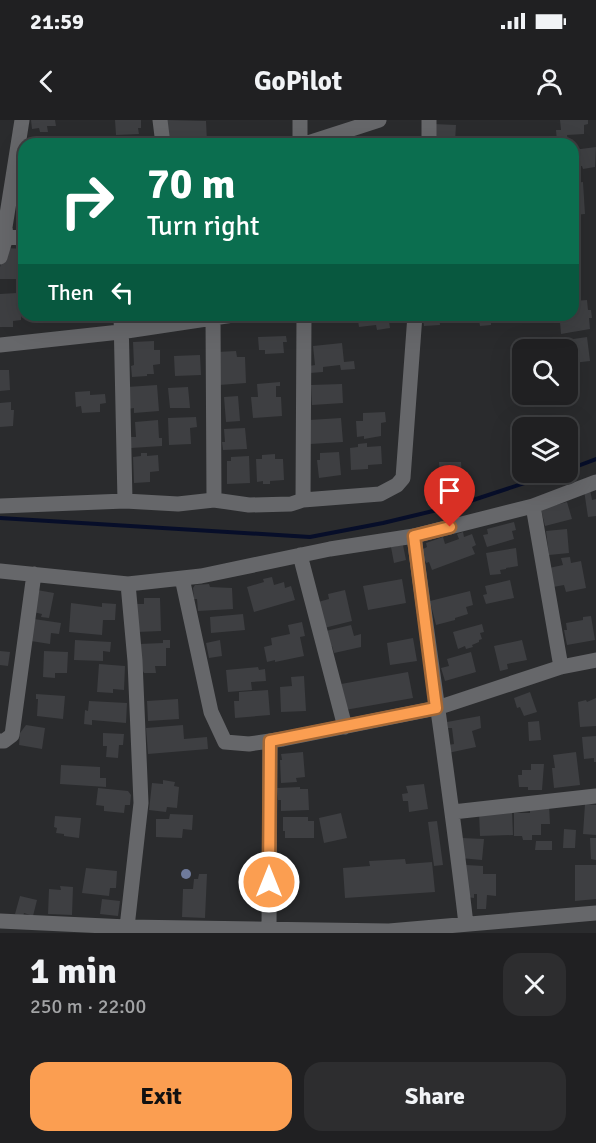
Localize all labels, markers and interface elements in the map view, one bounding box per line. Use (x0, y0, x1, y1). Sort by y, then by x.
text: 21:59 (30, 8, 84, 35)
icon: back (30, 65, 63, 98)
text: GoPilot (254, 65, 342, 98)
icon: person (533, 65, 566, 98)
text: 70 m (147, 159, 236, 210)
icon: right (48, 162, 126, 240)
text: Turn right (147, 210, 260, 243)
icon: left (106, 276, 139, 309)
text: Then (48, 279, 94, 306)
map controls (512, 339, 578, 483)
button: search (512, 339, 578, 405)
button: layers (512, 417, 578, 483)
pin (424, 465, 475, 527)
icon: arrive (433, 474, 466, 507)
position arrow (237, 850, 301, 914)
text: 1 min (30, 949, 117, 994)
button: close (503, 953, 566, 1016)
text: 250 m · 22:00 (30, 994, 146, 1019)
button: Exit (30, 1062, 292, 1131)
button: Share (304, 1062, 566, 1131)

